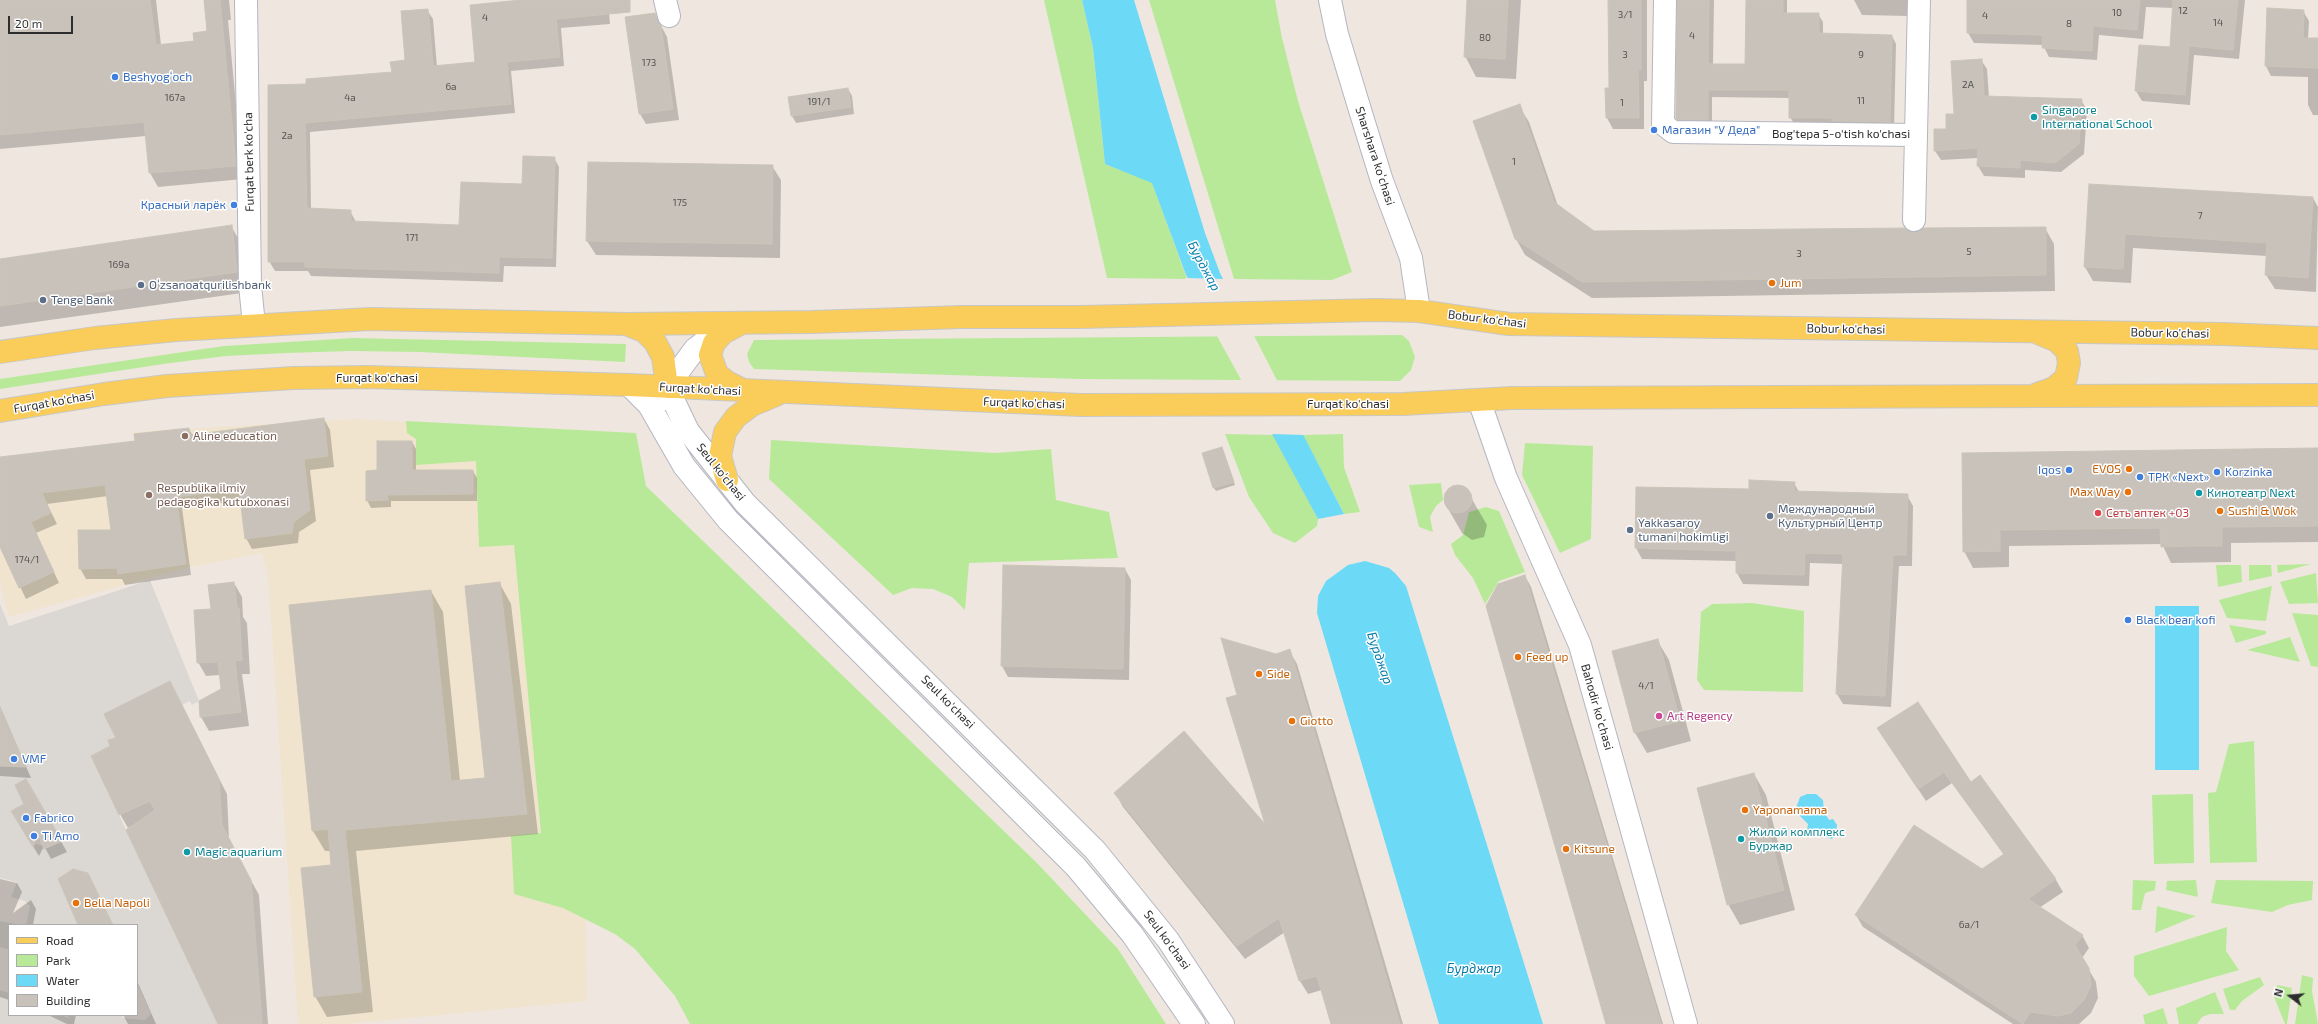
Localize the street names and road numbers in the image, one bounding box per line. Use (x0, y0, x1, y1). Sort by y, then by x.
street label: Sharshara koʻchasi (1352, 105, 1398, 207)
street label: Furqat berk ko'cha (241, 112, 257, 212)
street label: Bog'tepa 5-o'tish ko'chasi (1772, 127, 1910, 141)
street label: Bobur ko'chasi (1447, 307, 1527, 331)
street label: Bobur ko'chasi (1807, 321, 1885, 337)
street label: Bobur ko'chasi (2131, 325, 2209, 341)
street label: Furqat ko'chasi (336, 371, 418, 385)
street label: Furqat ko'chasi (659, 380, 741, 398)
street label: Furqat ko'chasi (12, 388, 96, 416)
street label: Furqat ko'chasi (983, 394, 1065, 412)
street label: Furqat ko'chasi (1307, 397, 1389, 411)
street label: Seul ko'chasi (694, 440, 748, 504)
street label: Bahodir koʻchasi (1578, 662, 1616, 752)
street label: Seul ko'chasi (918, 672, 978, 732)
street label: Seul ko'chasi (1141, 908, 1193, 972)

